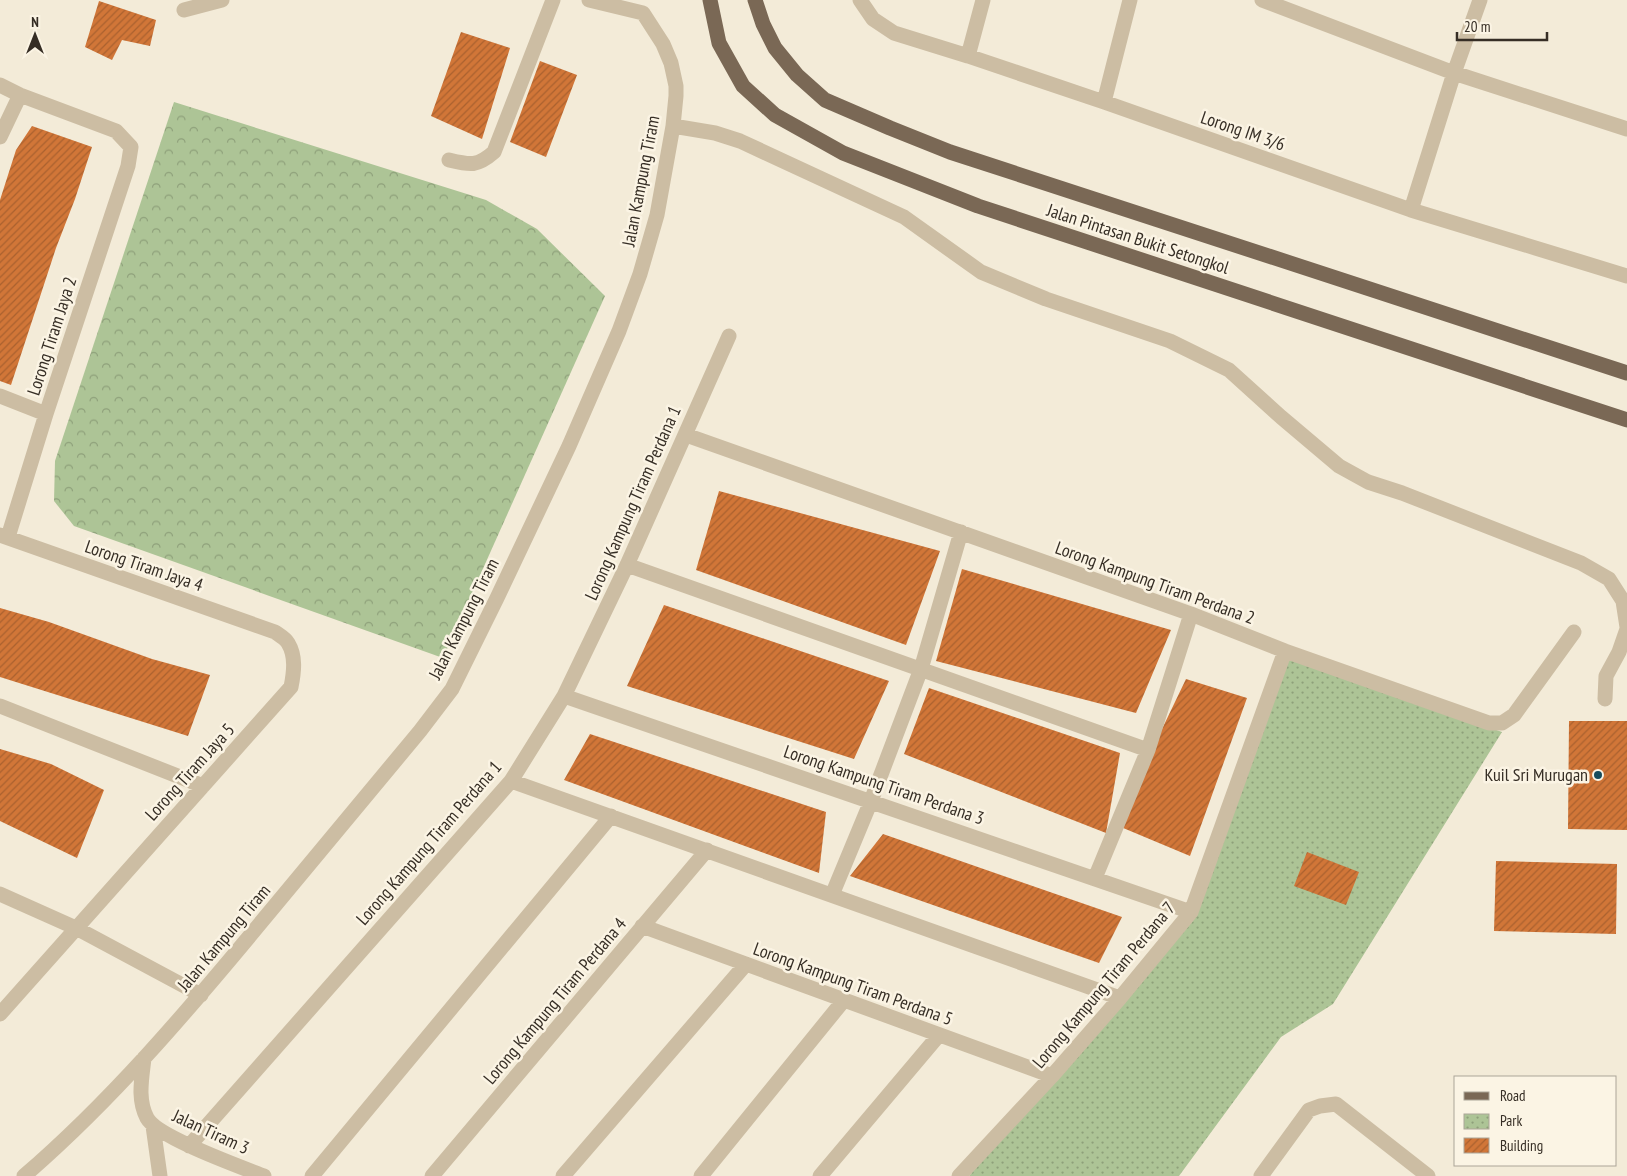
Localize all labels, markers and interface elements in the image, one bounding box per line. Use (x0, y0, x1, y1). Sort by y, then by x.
north arrow (10, 10, 60, 60)
scale bar (1457, 10, 1547, 42)
text: N (31, 13, 39, 31)
text: 20 m (1464, 17, 1490, 36)
street label: Lorong IM 3/6 (1198, 105, 1288, 156)
street label: Jalan Kampung Tiram (616, 114, 664, 249)
street label: Jalan Pintasan Bukit Setongkol (1043, 198, 1233, 279)
street label: Lorong Tiram Jaya 2 (22, 274, 82, 398)
street label: Lorong Kampung Tiram Perdana 1 (579, 402, 686, 604)
street label: Lorong Tiram Jaya 4 (82, 535, 206, 596)
street label: Lorong Kampung Tiram Perdana 2 (1052, 536, 1258, 629)
street label: Jalan Kampung Tiram (423, 555, 504, 684)
street label: Lorong Tiram Jaya 5 (140, 718, 239, 825)
street label: Lorong Kampung Tiram Perdana 3 (781, 739, 987, 830)
street label: Lorong Kampung Tiram Perdana 1 (351, 756, 506, 930)
place label: Kuil Sri Murugan (1485, 763, 1588, 786)
marker: Kuil Sri Murugan (1592, 769, 1604, 781)
street label: Jalan Kampung Tiram (172, 880, 275, 997)
street label: Lorong Kampung Tiram Perdana 7 (1027, 897, 1180, 1073)
street label: Lorong Kampung Tiram Perdana 4 (478, 913, 631, 1089)
street label: Lorong Kampung Tiram Perdana 5 (750, 937, 956, 1030)
legend (1454, 1076, 1617, 1166)
text: Road (1500, 1086, 1526, 1105)
street label: Jalan Tiram 3 (168, 1103, 253, 1159)
text: Park (1500, 1111, 1522, 1130)
text: Building (1500, 1136, 1543, 1155)

